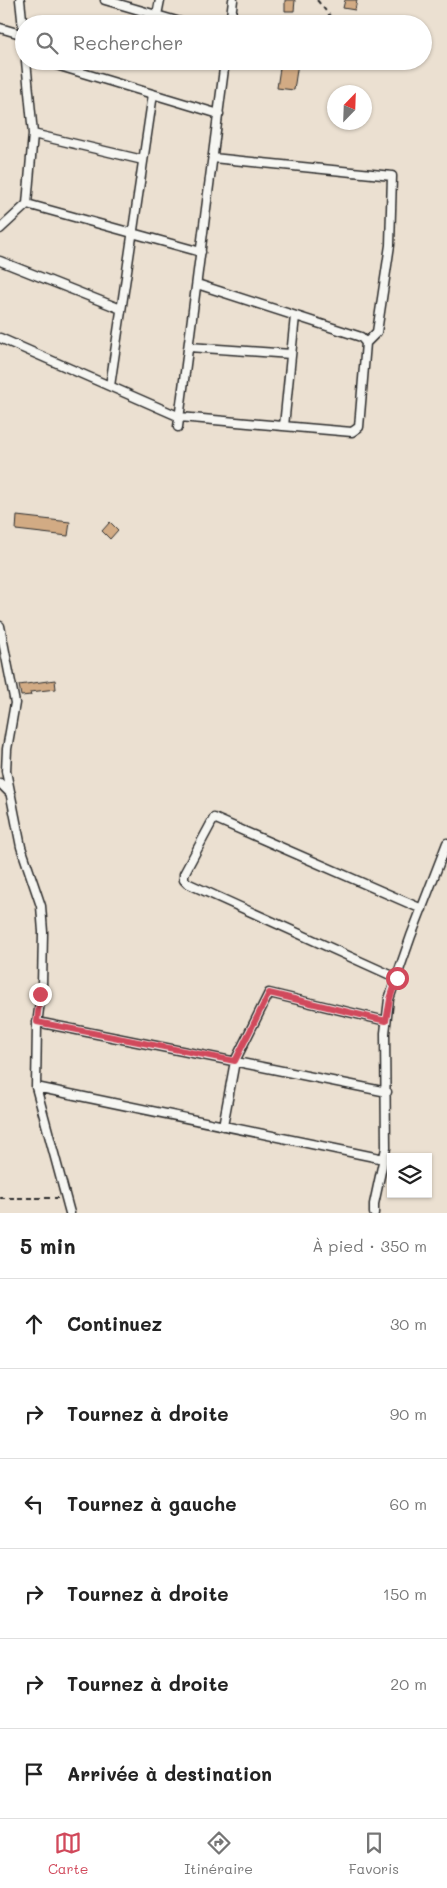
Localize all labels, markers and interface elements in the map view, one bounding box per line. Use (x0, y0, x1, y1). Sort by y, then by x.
search box (15, 15, 432, 70)
icon: search (33, 29, 61, 57)
text: Rechercher (73, 30, 183, 55)
north arrow (327, 85, 372, 130)
route start (386, 967, 409, 990)
route end (29, 983, 52, 1006)
map controls (387, 1153, 432, 1198)
button: layers (387, 1153, 432, 1198)
text: 5 min (20, 1232, 76, 1259)
text: À pied · 350 m (312, 1235, 427, 1256)
icon: ahead (20, 1310, 48, 1338)
text: Continuez (67, 1311, 162, 1336)
text: 30 m (390, 1313, 427, 1334)
icon: right (20, 1400, 48, 1428)
text: Tournez à droite (67, 1401, 229, 1426)
text: 90 m (390, 1403, 427, 1424)
icon: left (20, 1490, 48, 1518)
text: Tournez à gauche (67, 1491, 236, 1516)
text: 60 m (390, 1493, 427, 1514)
icon: right (20, 1580, 48, 1608)
text: Tournez à droite (67, 1581, 229, 1606)
text: 150 m (383, 1583, 427, 1604)
icon: right (20, 1670, 48, 1698)
text: Tournez à droite (67, 1671, 229, 1696)
text: 20 m (390, 1673, 427, 1694)
icon: arrive (20, 1760, 48, 1788)
text: Arrivée à destination (67, 1761, 272, 1786)
tab: Carte (48, 1829, 88, 1878)
tab: Itinéraire (184, 1829, 253, 1878)
tab: Favoris (349, 1829, 399, 1878)

